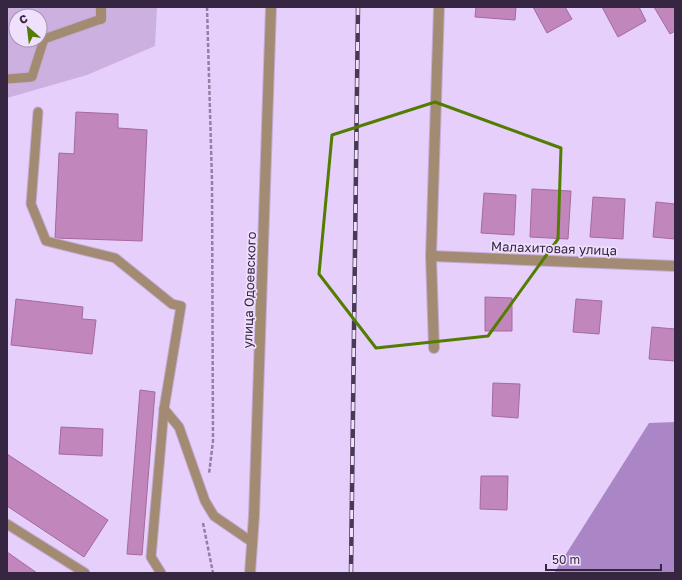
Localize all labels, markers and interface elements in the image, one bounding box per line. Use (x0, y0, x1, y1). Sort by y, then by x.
north arrow (8, 8, 48, 48)
text: С (17, 11, 30, 26)
street label: улица Одоевского (239, 231, 259, 349)
street label: Малахитовая улица (491, 238, 617, 258)
scale bar (546, 546, 661, 572)
text: 50 m (552, 552, 580, 567)

